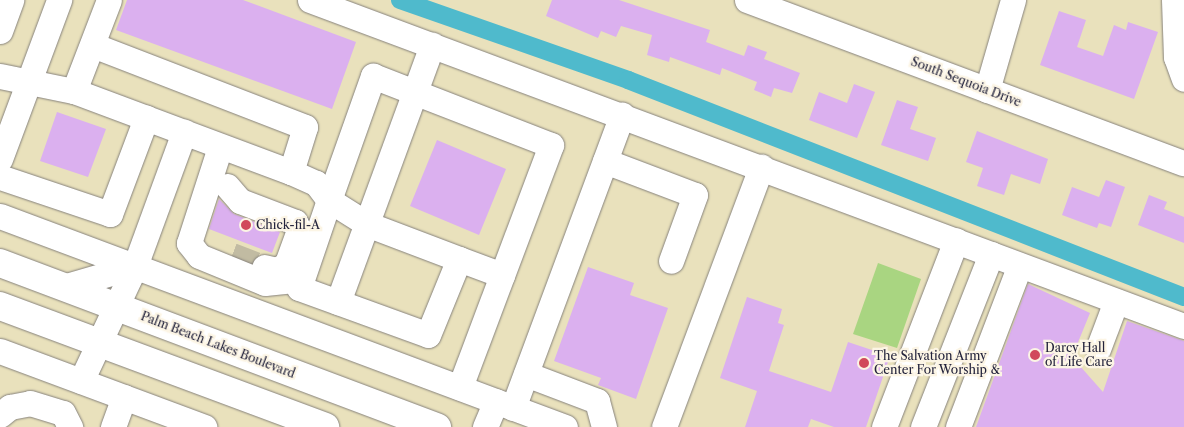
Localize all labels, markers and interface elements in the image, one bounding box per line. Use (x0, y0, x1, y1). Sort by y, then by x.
street label: South Sequoia Drive (909, 54, 1023, 110)
place label: Chick-fil-A (256, 218, 320, 232)
marker: Chick-fil-A (240, 219, 252, 231)
street label: Palm Beach Lakes Boulevard (139, 309, 297, 381)
place label: Darcy Hall of Life Care (1045, 341, 1113, 369)
place label: The Salvation Army Center For Worship & (874, 349, 1001, 377)
marker: Darcy Hall of Life Care (1029, 349, 1041, 361)
marker: The Salvation Army Center For Worship & (858, 357, 870, 369)

